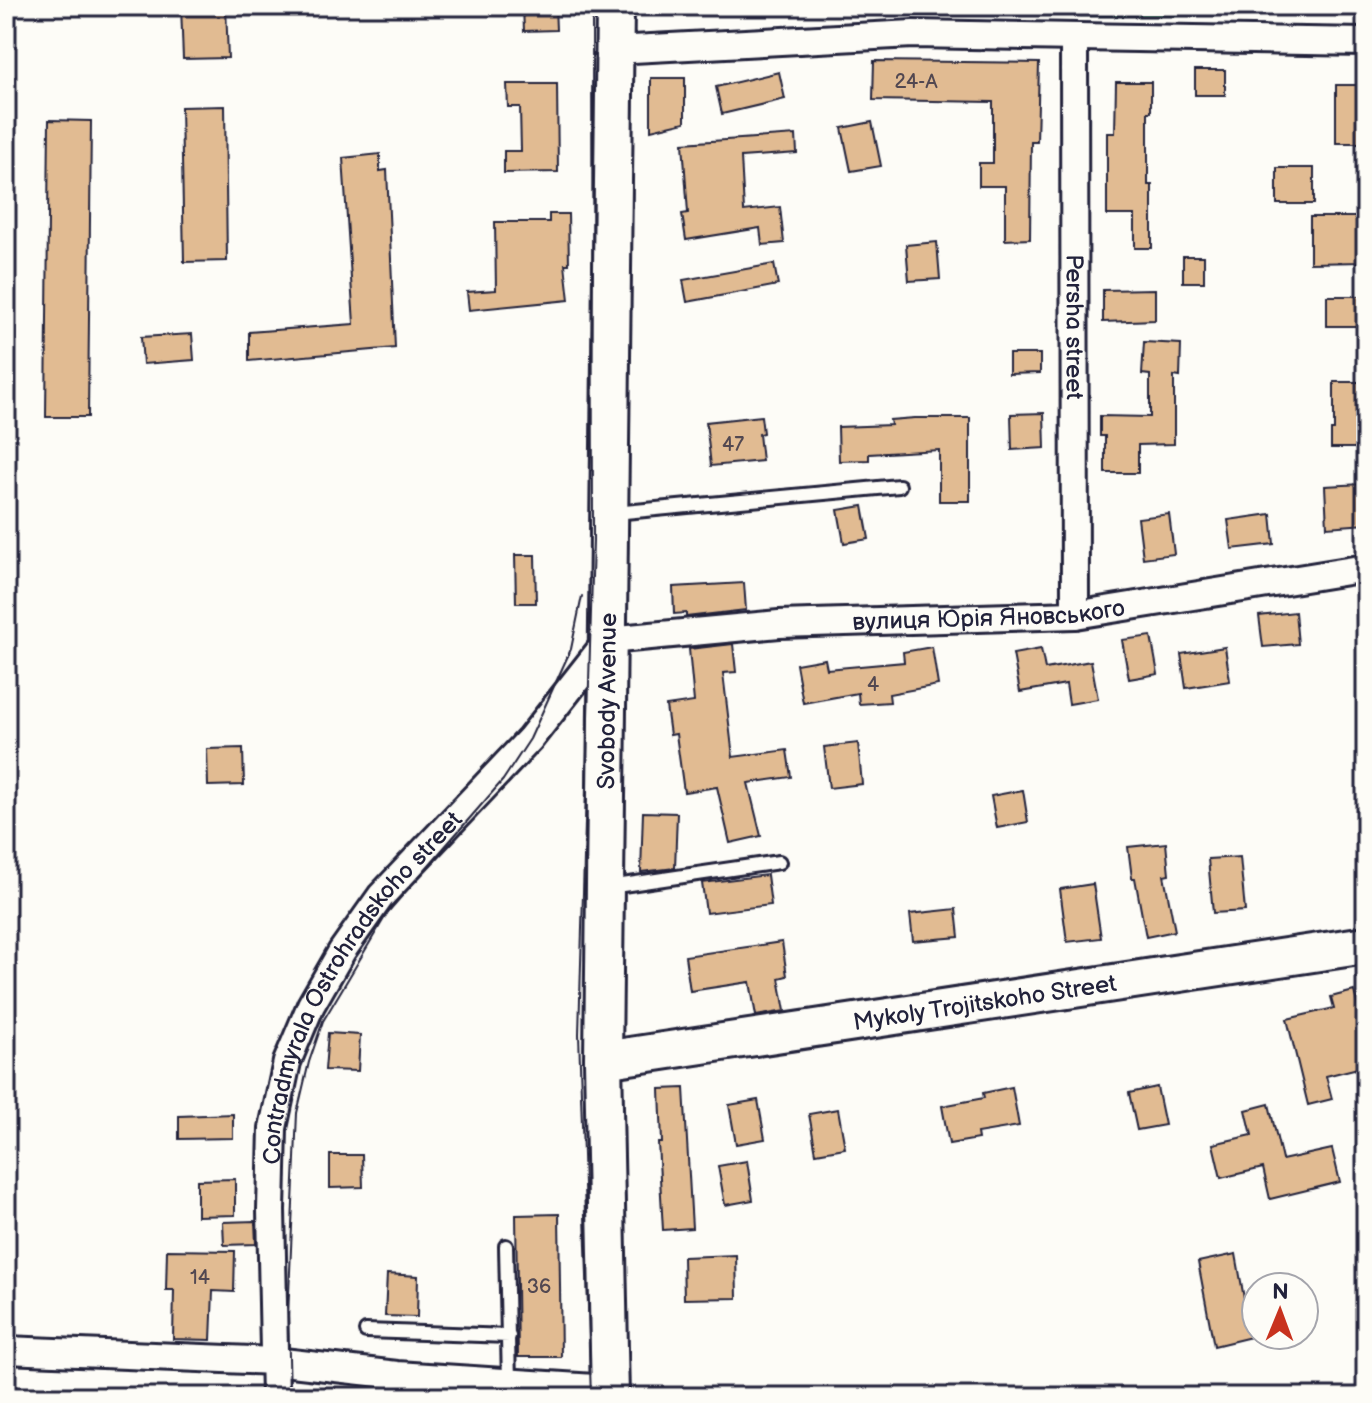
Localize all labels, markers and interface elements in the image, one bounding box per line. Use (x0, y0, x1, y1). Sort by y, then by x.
house number: 24-А (894, 70, 938, 94)
street label: Persha street (1059, 254, 1089, 400)
house number: 47 (722, 433, 744, 457)
street label: вулиця Юрія Яновського (852, 593, 1127, 637)
street label: Svobody Avenue (592, 613, 623, 790)
house number: 4 (867, 673, 879, 697)
street label: Contradmyrala Ostrohradskoho street (258, 805, 469, 1165)
street label: Mykoly Trojitskoho Street (851, 969, 1119, 1037)
house number: 14 (190, 1266, 210, 1290)
north arrow (1240, 1271, 1320, 1351)
house number: 36 (527, 1275, 551, 1299)
text: N (1272, 1279, 1289, 1306)

